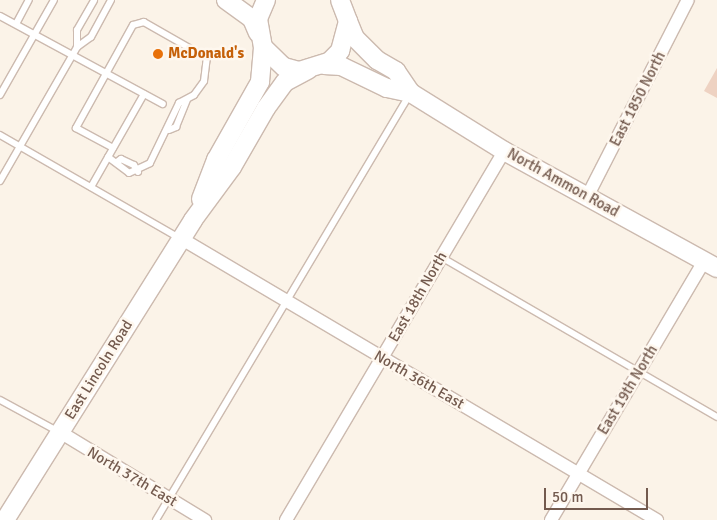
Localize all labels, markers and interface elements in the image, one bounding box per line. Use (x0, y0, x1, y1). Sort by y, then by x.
place label: McDonald's (168, 45, 244, 63)
marker: McDonald's (152, 48, 164, 60)
street label: East 1850 North (606, 49, 670, 149)
street label: North Ammon Road (504, 145, 622, 221)
street label: East 18th North (385, 249, 451, 345)
street label: East Lincoln Road (61, 317, 137, 423)
street label: East 19th North (594, 342, 662, 438)
street label: North 36th East (371, 347, 467, 413)
street label: North 37th East (84, 443, 180, 511)
scale bar (547, 478, 651, 510)
text: 50 m (552, 488, 583, 506)

